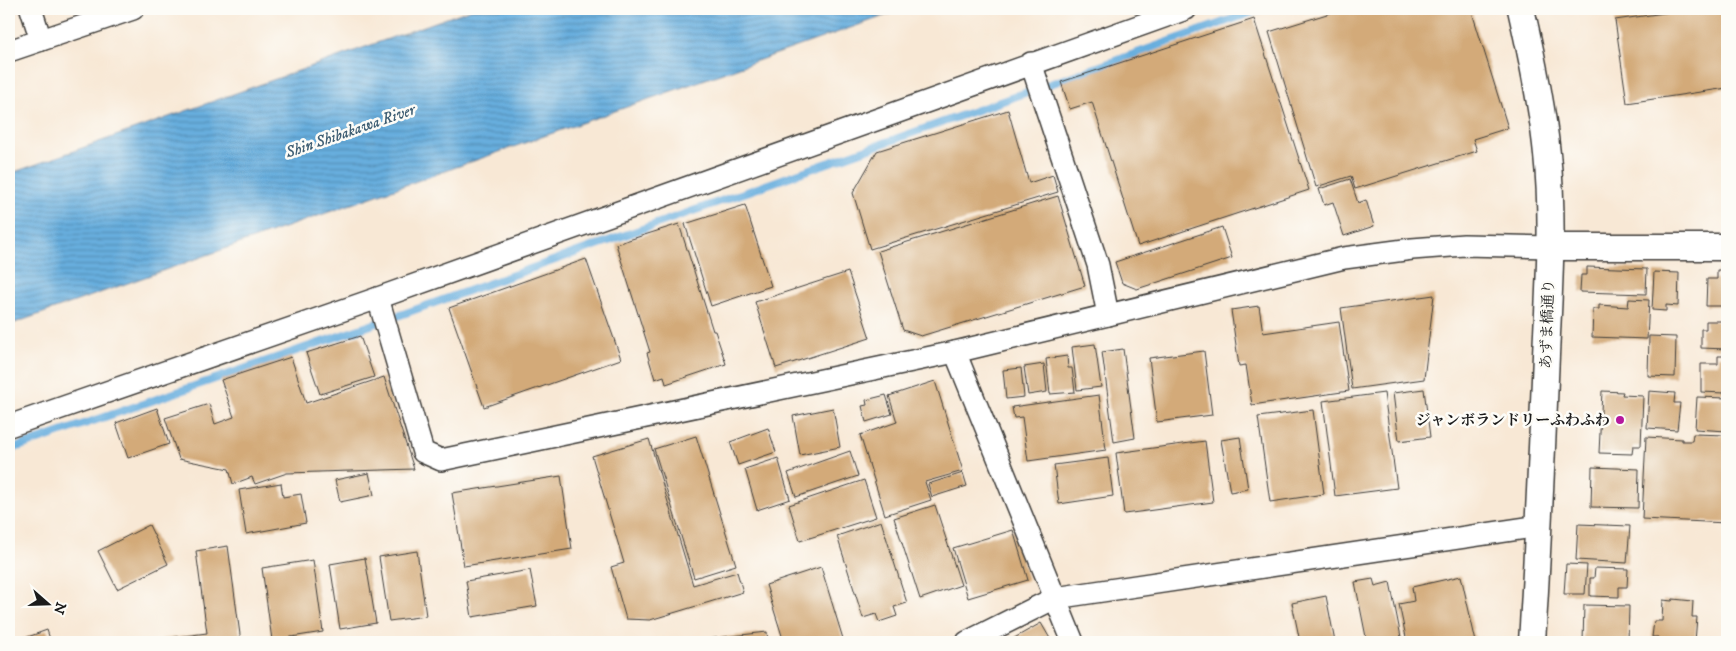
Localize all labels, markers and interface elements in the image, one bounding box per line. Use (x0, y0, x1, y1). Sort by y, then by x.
water label: Shin Shibakawa River (282, 99, 419, 163)
street label: あずま橋通り (1536, 279, 1559, 369)
place label: ジャンボランドリーふわふわ (1416, 411, 1610, 430)
marker: ジャンボランドリーふわふわ (1614, 414, 1626, 426)
north arrow (22, 578, 72, 628)
text: N (49, 600, 70, 617)

